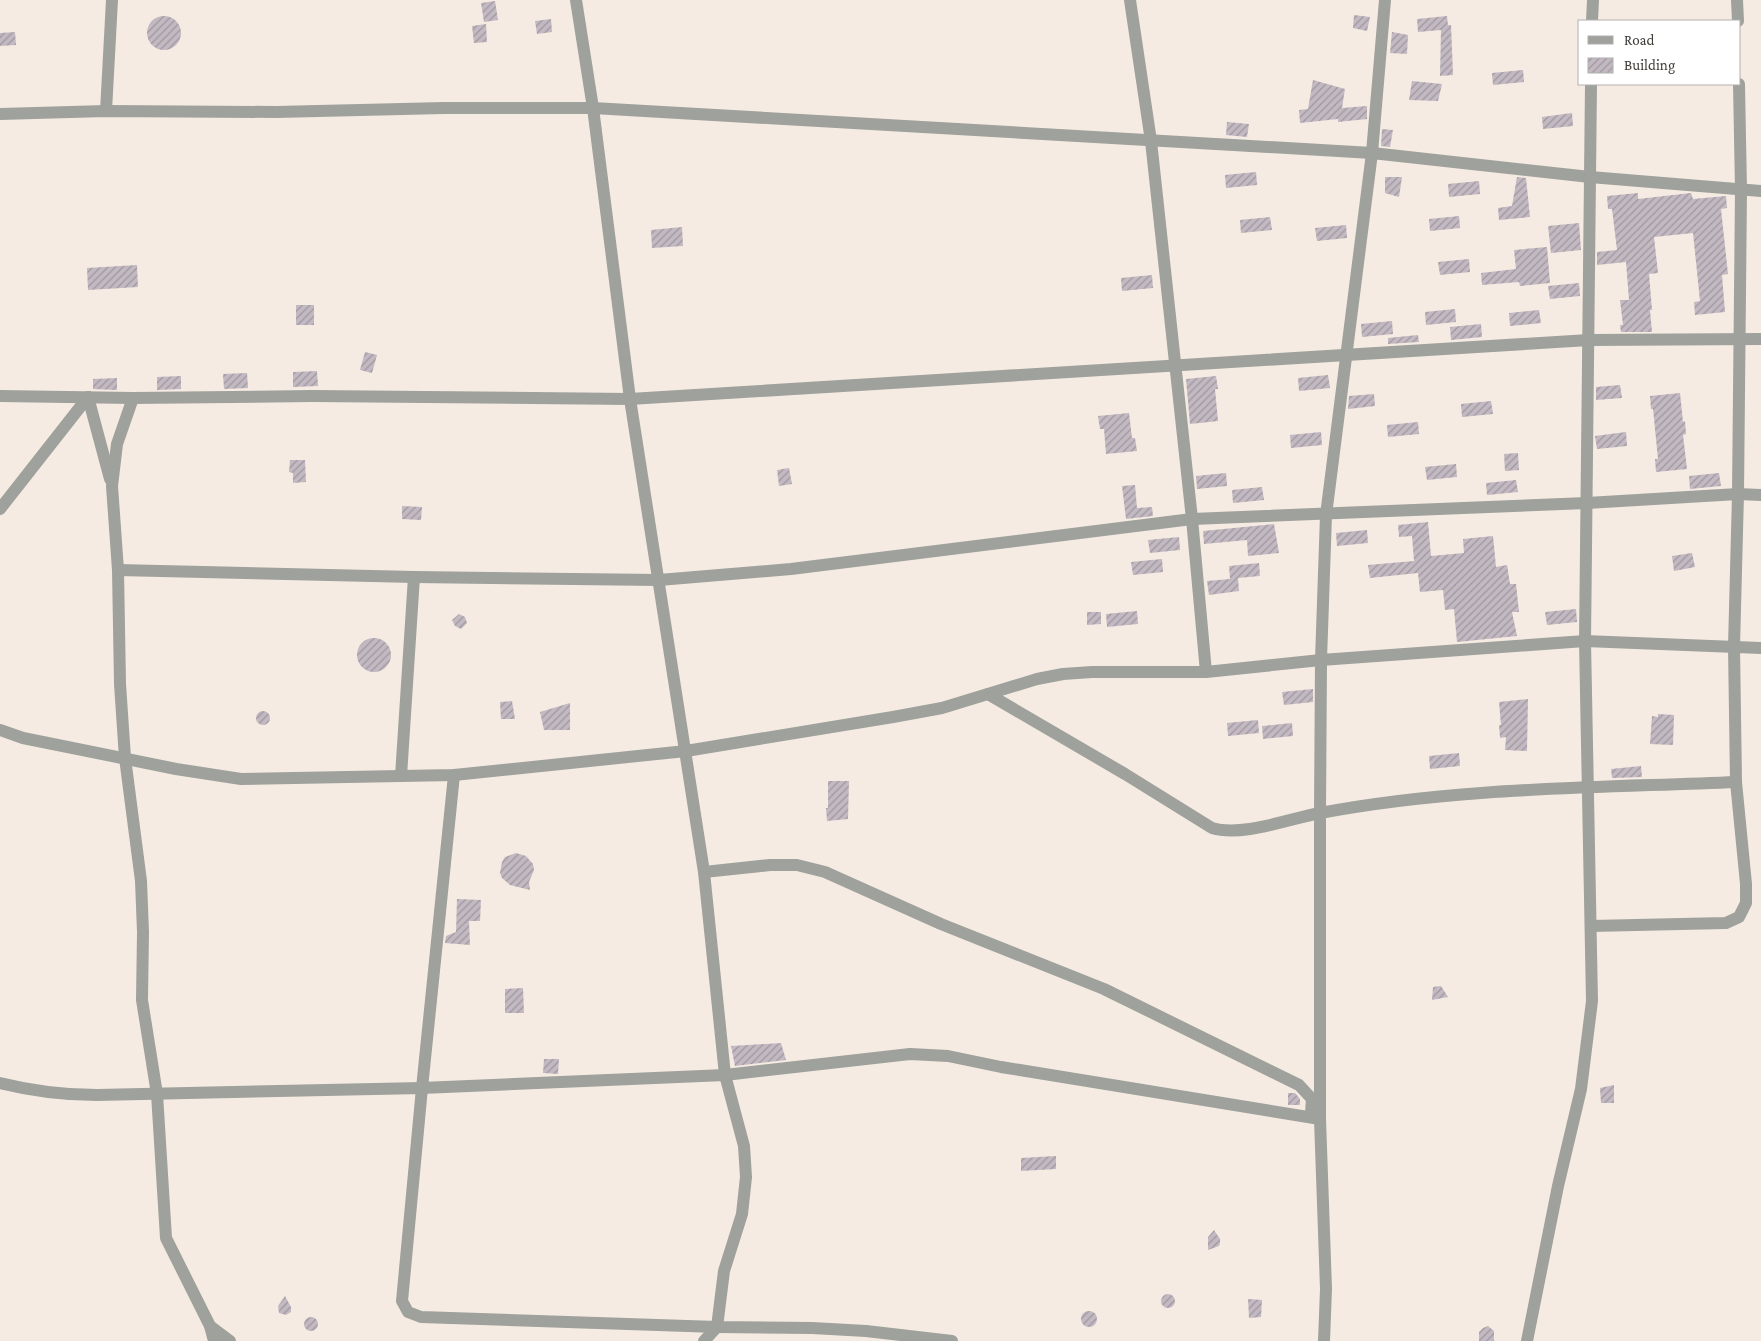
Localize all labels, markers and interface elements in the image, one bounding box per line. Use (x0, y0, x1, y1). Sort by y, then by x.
legend (1578, 20, 1741, 85)
text: Road (1624, 32, 1655, 48)
text: Building (1624, 57, 1675, 74)

